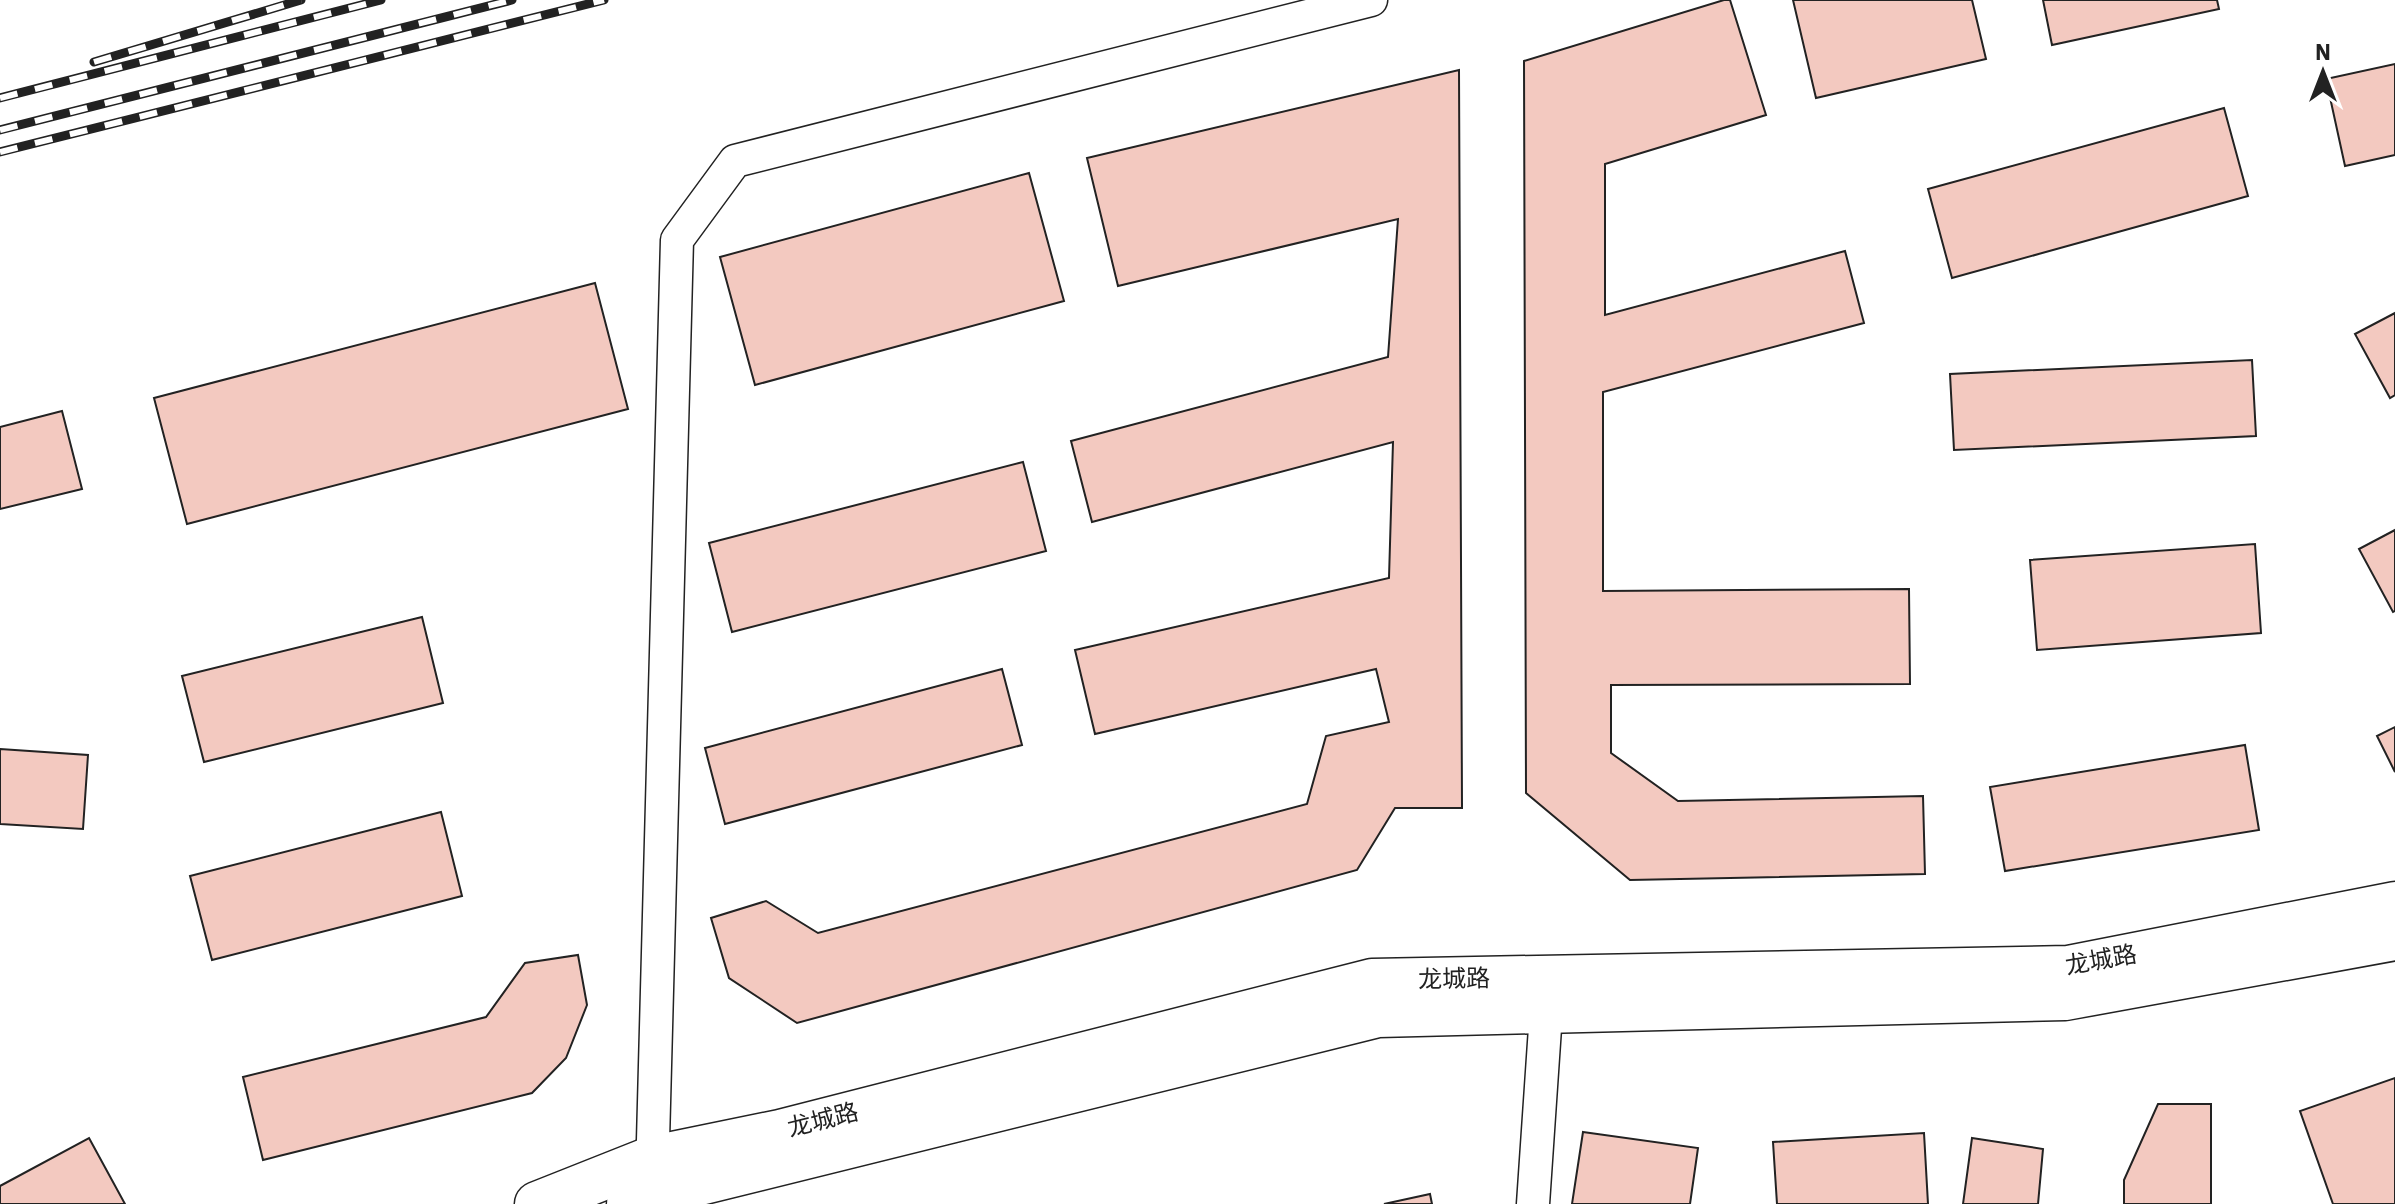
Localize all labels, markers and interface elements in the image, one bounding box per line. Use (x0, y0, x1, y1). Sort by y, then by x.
north arrow (2283, 32, 2363, 112)
text: N (2315, 37, 2331, 66)
street label: 龙城路 (2063, 937, 2139, 981)
street label: 龙城路 (1418, 961, 1490, 995)
street label: 龙城路 (784, 1095, 862, 1143)

